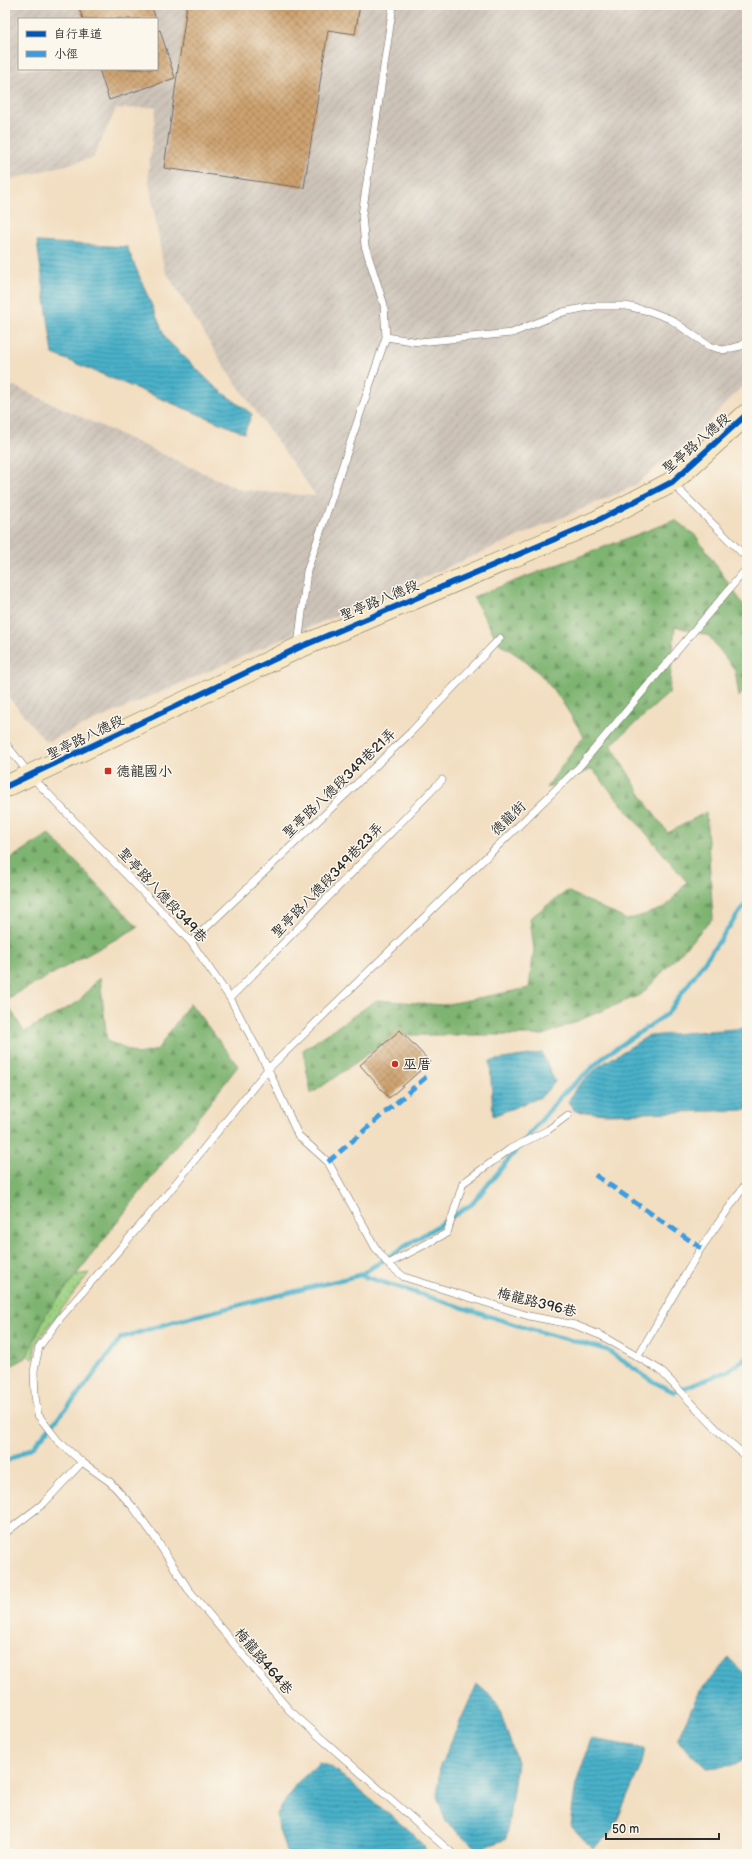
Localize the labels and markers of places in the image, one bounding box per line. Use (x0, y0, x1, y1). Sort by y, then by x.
place label: 德龍國小 (116, 763, 172, 780)
marker: 德龍國小 (103, 766, 113, 776)
place label: 巫厝 (403, 1056, 431, 1073)
marker: 巫厝 (390, 1059, 400, 1069)

